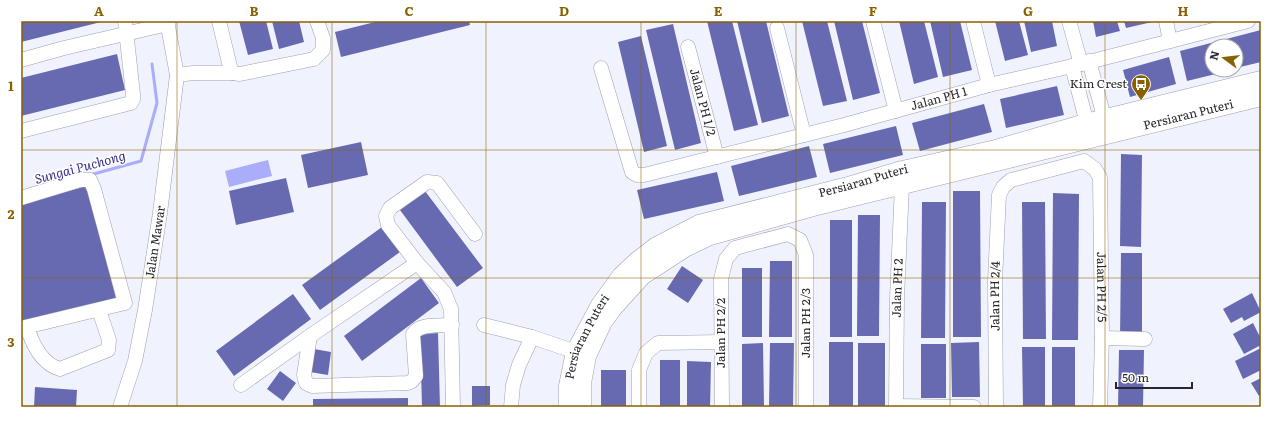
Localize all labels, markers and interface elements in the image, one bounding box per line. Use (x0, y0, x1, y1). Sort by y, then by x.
text: A (94, 1, 104, 20)
text: B (250, 1, 259, 20)
text: C (404, 1, 414, 20)
text: D (559, 1, 569, 20)
text: E (714, 1, 723, 20)
text: F (869, 1, 877, 20)
text: G (1023, 1, 1033, 20)
text: H (1178, 1, 1189, 20)
north arrow (1204, 38, 1244, 78)
text: N (1204, 49, 1222, 62)
street label: Jalan PH 1/2 (686, 66, 721, 138)
bus stop icon: Kim Crest (1130, 73, 1152, 101)
place label: Kim Crest (1070, 74, 1127, 92)
text: 1 (8, 76, 14, 95)
street label: Jalan PH 1 (908, 81, 969, 114)
street label: Persiaran Puteri (1141, 94, 1235, 134)
water label: Sungai Puchong (32, 145, 127, 188)
street label: Persiaran Puteri (816, 159, 910, 201)
text: 2 (8, 204, 15, 223)
street label: Jalan Mawar (140, 204, 169, 280)
street label: Jalan PH 2/5 (1093, 252, 1112, 322)
street label: Jalan PH 2 (887, 258, 907, 318)
street label: Jalan PH 2/4 (985, 260, 1004, 331)
street label: Jalan PH 2/3 (796, 288, 814, 358)
street label: Persiaran Puteri (560, 290, 613, 381)
street label: Jalan PH 2/2 (711, 298, 729, 368)
text: 3 (7, 332, 15, 351)
scale bar (1116, 364, 1192, 390)
text: 50 m (1122, 368, 1149, 386)

